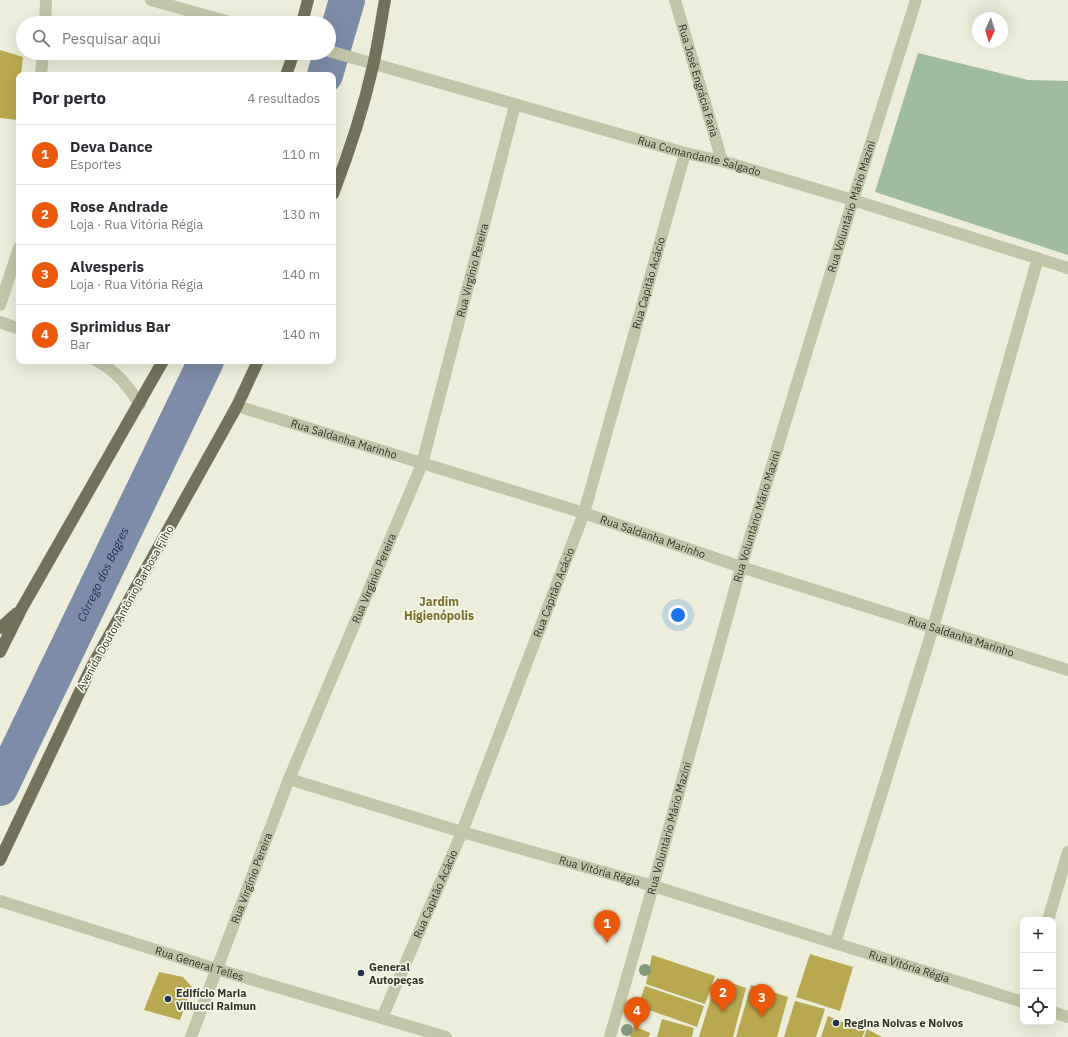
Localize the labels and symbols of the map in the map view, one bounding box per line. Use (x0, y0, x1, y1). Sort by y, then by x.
north arrow (972, 12, 1008, 48)
street label: Rua José Engrácia Faria (675, 23, 722, 139)
street label: Rua Comandante Salgado (636, 133, 763, 179)
street label: Rua Voluntário Mário Mazini (824, 139, 878, 274)
street label: Rua Virgínio Pereira (453, 222, 491, 319)
street label: Rua Capitão Acácio (629, 235, 668, 331)
street label: Rua Saldanha Marinho (289, 416, 399, 462)
street label: Rua Voluntário Mário Mazini (730, 449, 783, 584)
street label: Rua Saldanha Marinho (598, 512, 707, 561)
street label: Avenida Doutor Antônio Barbosa Filho (73, 523, 177, 693)
water label: Córrego dos Bagres (73, 524, 132, 624)
street label: Rua Virgínio Pereira (349, 531, 399, 625)
street label: Rua Capitão Acácio (530, 545, 577, 639)
district label: Jardim Higienópolis (404, 594, 474, 623)
your location (668, 605, 688, 625)
street label: Rua Saldanha Marinho (906, 613, 1016, 660)
street label: Rua Voluntário Mário Mazini (644, 760, 694, 896)
street label: Rua Virgínio Pereira (228, 830, 275, 926)
street label: Rua Capitão Acácio (410, 848, 461, 940)
street label: Rua Vitória Régia (557, 853, 642, 889)
pin: 1 (594, 910, 620, 943)
street label: Rua General Telles (153, 943, 245, 984)
street label: Rua Vitória Régia (867, 947, 952, 986)
place label: General Autopeças (369, 960, 424, 987)
marker: General Autopeças (356, 968, 366, 978)
pin: 2 (710, 979, 736, 1012)
pin: 3 (749, 984, 775, 1017)
place label: Edifício Maria Villucci Raimun (176, 986, 256, 1013)
marker: Edifício Maria Villucci Raimun (163, 994, 173, 1004)
pin: 4 (624, 997, 650, 1030)
place label: Regina Noivas e Noivos (844, 1016, 964, 1030)
marker: Regina Noivas e Noivos (831, 1018, 841, 1028)

